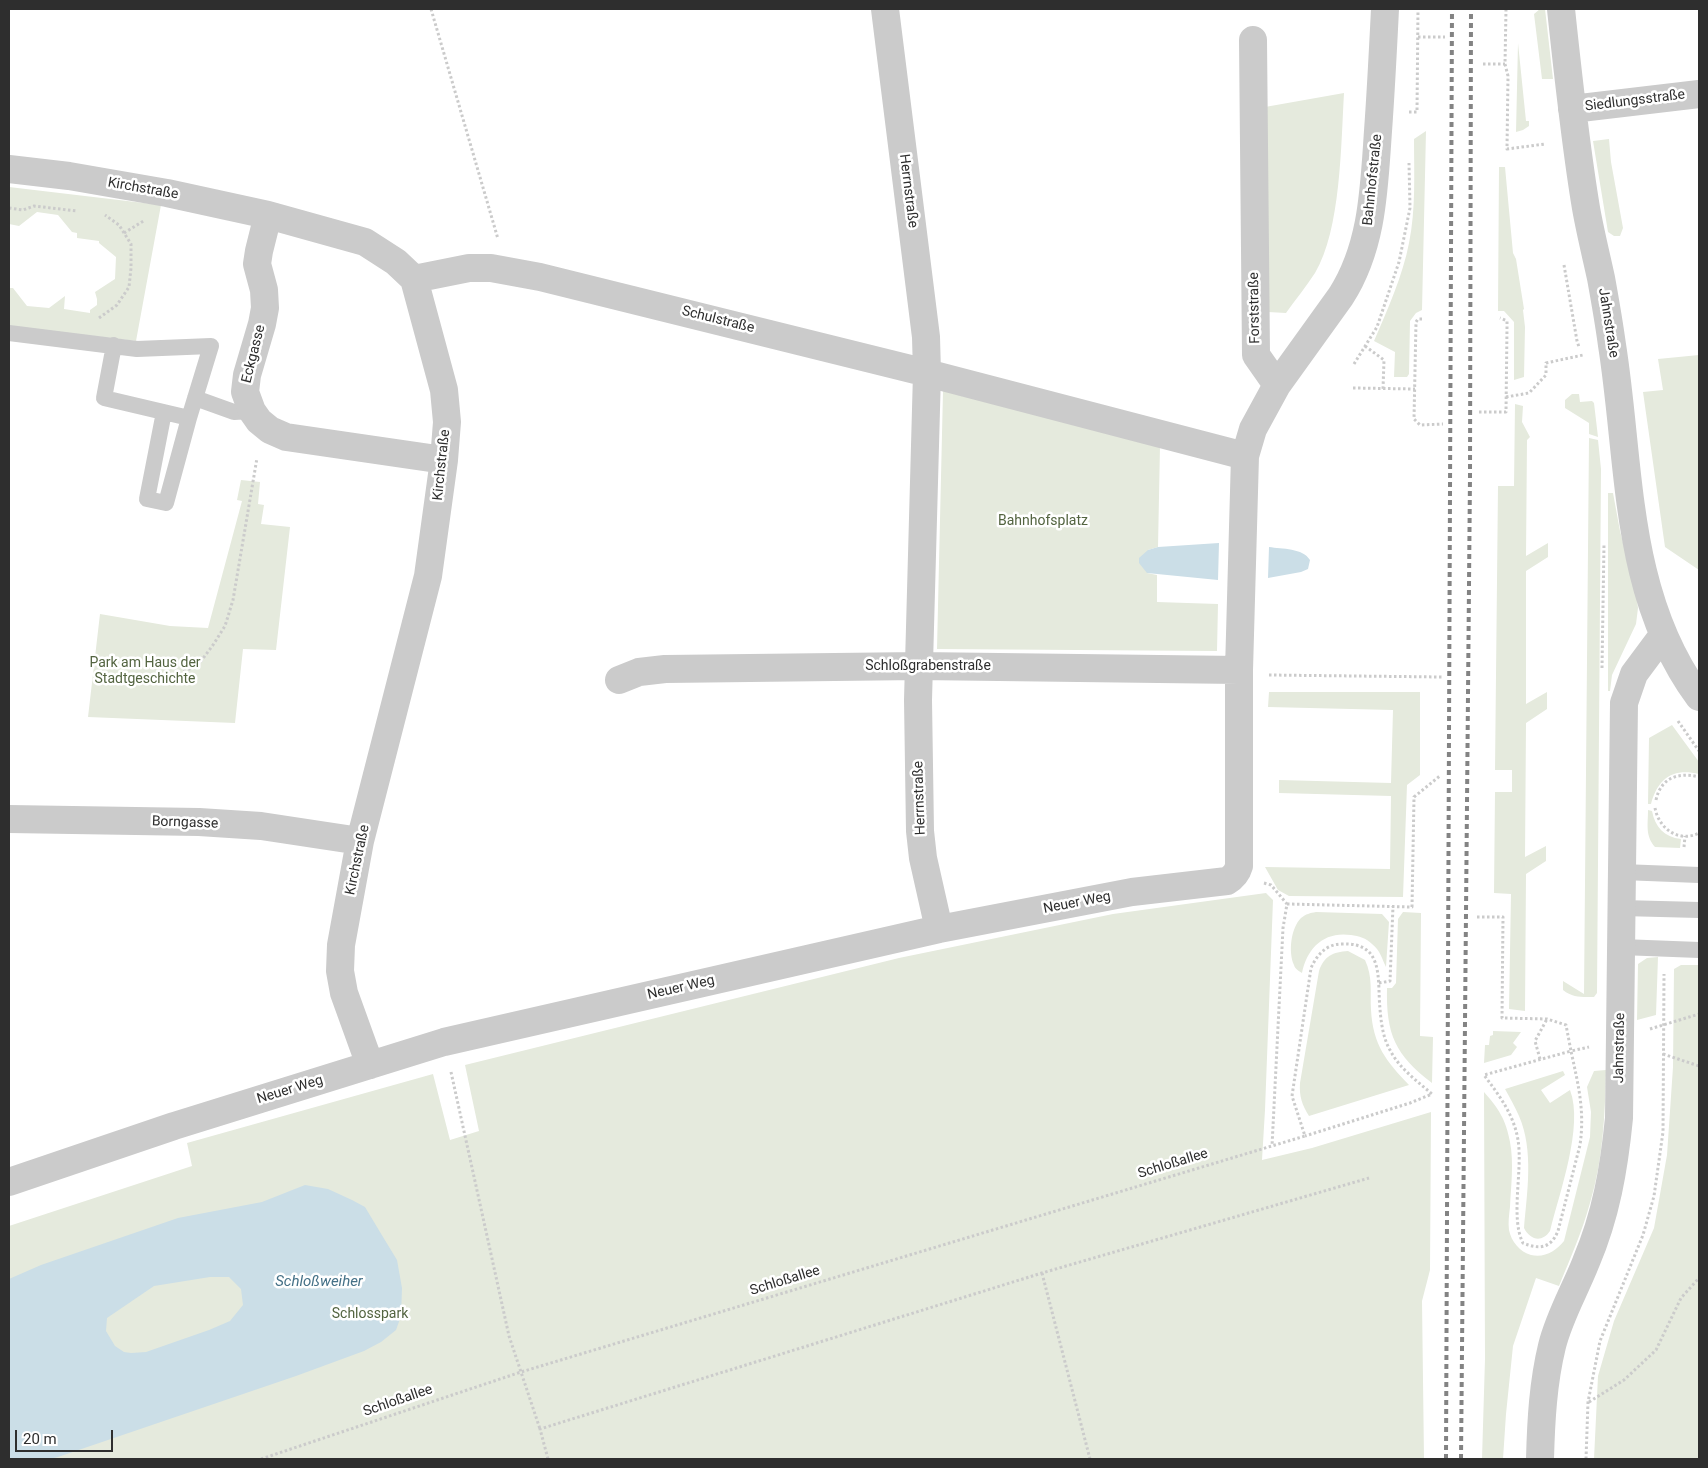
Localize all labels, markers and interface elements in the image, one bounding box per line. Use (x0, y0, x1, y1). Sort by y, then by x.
street label: Siedlungsstraße (1584, 87, 1686, 115)
street label: Bahnhofstraße (1360, 133, 1386, 227)
street label: Herrnstraße (895, 153, 921, 229)
street label: Kirchstraße (106, 175, 180, 203)
street label: Forststraße (1246, 272, 1264, 344)
street label: Jahnstraße (1594, 287, 1622, 359)
street label: Schulstraße (680, 303, 756, 337)
street label: Eckgasse (239, 323, 269, 385)
street label: Kirchstraße (430, 429, 454, 501)
park label: Bahnhofsplatz (998, 513, 1088, 529)
park label: Park am Haus der Stadtgeschichte (89, 655, 201, 688)
street label: Schloßgrabenstraße (865, 658, 991, 674)
street label: Herrnstraße (910, 761, 930, 835)
street label: Borngasse (151, 813, 219, 833)
street label: Kirchstraße (342, 823, 374, 897)
street label: Neuer Weg (1042, 888, 1112, 918)
street label: Neuer Weg (646, 972, 716, 1004)
street label: Jahnstraße (1611, 1013, 1629, 1083)
street label: Neuer Weg (255, 1072, 325, 1108)
street label: Schloßallee (1136, 1145, 1210, 1183)
street label: Schloßallee (748, 1262, 822, 1300)
water label: Schloßweiher (275, 1273, 363, 1291)
park label: Schlosspark (332, 1306, 408, 1322)
street label: Schloßallee (361, 1381, 435, 1421)
scale bar (18, 1420, 115, 1452)
text: 20 m (23, 1430, 57, 1448)

